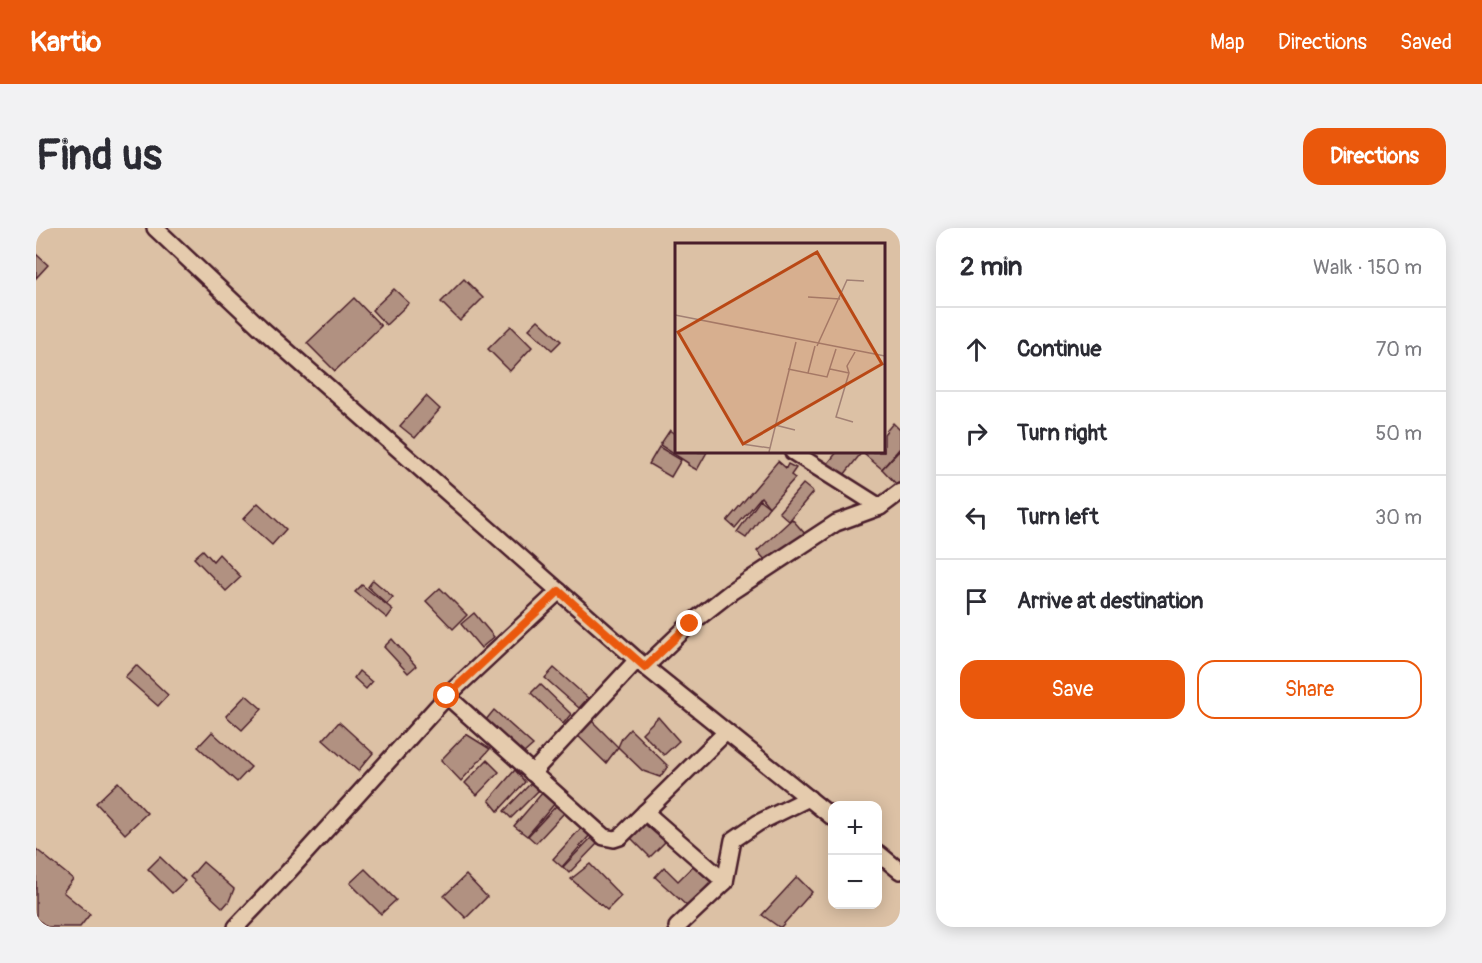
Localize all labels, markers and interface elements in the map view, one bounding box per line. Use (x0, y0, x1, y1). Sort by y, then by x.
text: Kartio (30, 25, 101, 60)
text: Map (1210, 29, 1245, 56)
text: Directions (1278, 29, 1367, 56)
text: Saved (1400, 29, 1452, 56)
button: Directions (1303, 128, 1446, 185)
text: Find us (36, 130, 162, 182)
inset map (675, 243, 885, 453)
text: 2 min (960, 251, 1022, 283)
text: Walk · 150 m (1313, 255, 1422, 280)
icon: ahead (960, 333, 993, 366)
text: Continue (1017, 335, 1101, 363)
text: 70 m (1376, 337, 1422, 362)
icon: right (960, 417, 993, 450)
text: Turn right (1017, 419, 1107, 447)
text: 50 m (1375, 421, 1422, 446)
icon: left (960, 501, 993, 534)
text: Turn left (1017, 503, 1099, 531)
text: 30 m (1375, 505, 1422, 530)
icon: arrive (960, 585, 993, 618)
text: Arrive at destination (1017, 587, 1203, 615)
route end (676, 610, 702, 636)
button: Save (960, 660, 1185, 719)
button: Share (1197, 660, 1422, 719)
route start (433, 682, 459, 708)
map controls (828, 801, 882, 909)
button: + (828, 801, 882, 855)
button: − (828, 855, 882, 909)

